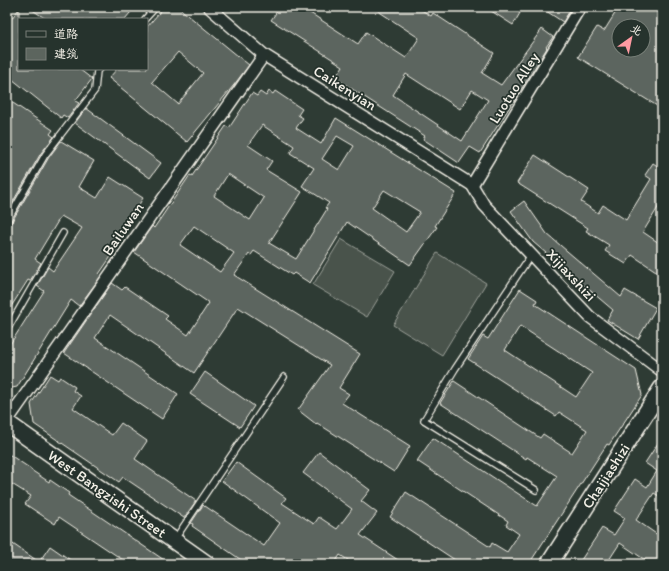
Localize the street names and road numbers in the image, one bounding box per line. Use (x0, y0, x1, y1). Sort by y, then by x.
street label: Luotuo Alley (485, 49, 543, 127)
street label: Caikenyian (310, 62, 380, 115)
street label: Bailuwan (98, 199, 148, 259)
street label: Xijiaxshizi (542, 245, 600, 305)
street label: Chaijiashizi (578, 440, 634, 512)
street label: West Bangzishi Street (44, 446, 170, 542)

